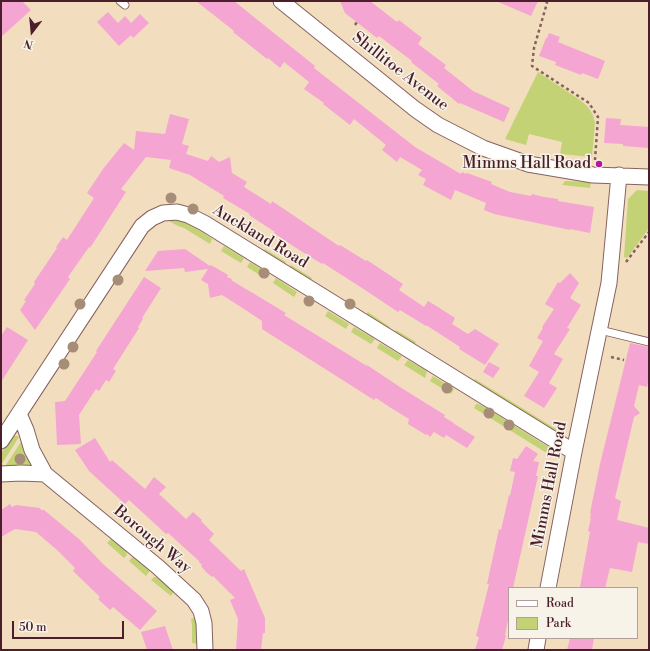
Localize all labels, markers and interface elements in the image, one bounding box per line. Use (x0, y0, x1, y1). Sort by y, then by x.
north arrow (12, 12, 52, 52)
street label: Shillitoe Avenue (348, 28, 452, 116)
text: N (23, 36, 35, 51)
place label: Mimms Hall Road (462, 154, 591, 174)
marker: Mimms Hall Road (594, 159, 604, 169)
street label: Auckland Road (209, 201, 311, 273)
street label: Mimms Hall Road (528, 420, 572, 550)
street label: Borough Way (109, 502, 195, 578)
legend (508, 587, 638, 639)
text: Road (546, 596, 574, 611)
scale bar (14, 613, 126, 639)
text: Park (546, 616, 571, 631)
text: 50 m (19, 620, 47, 635)

